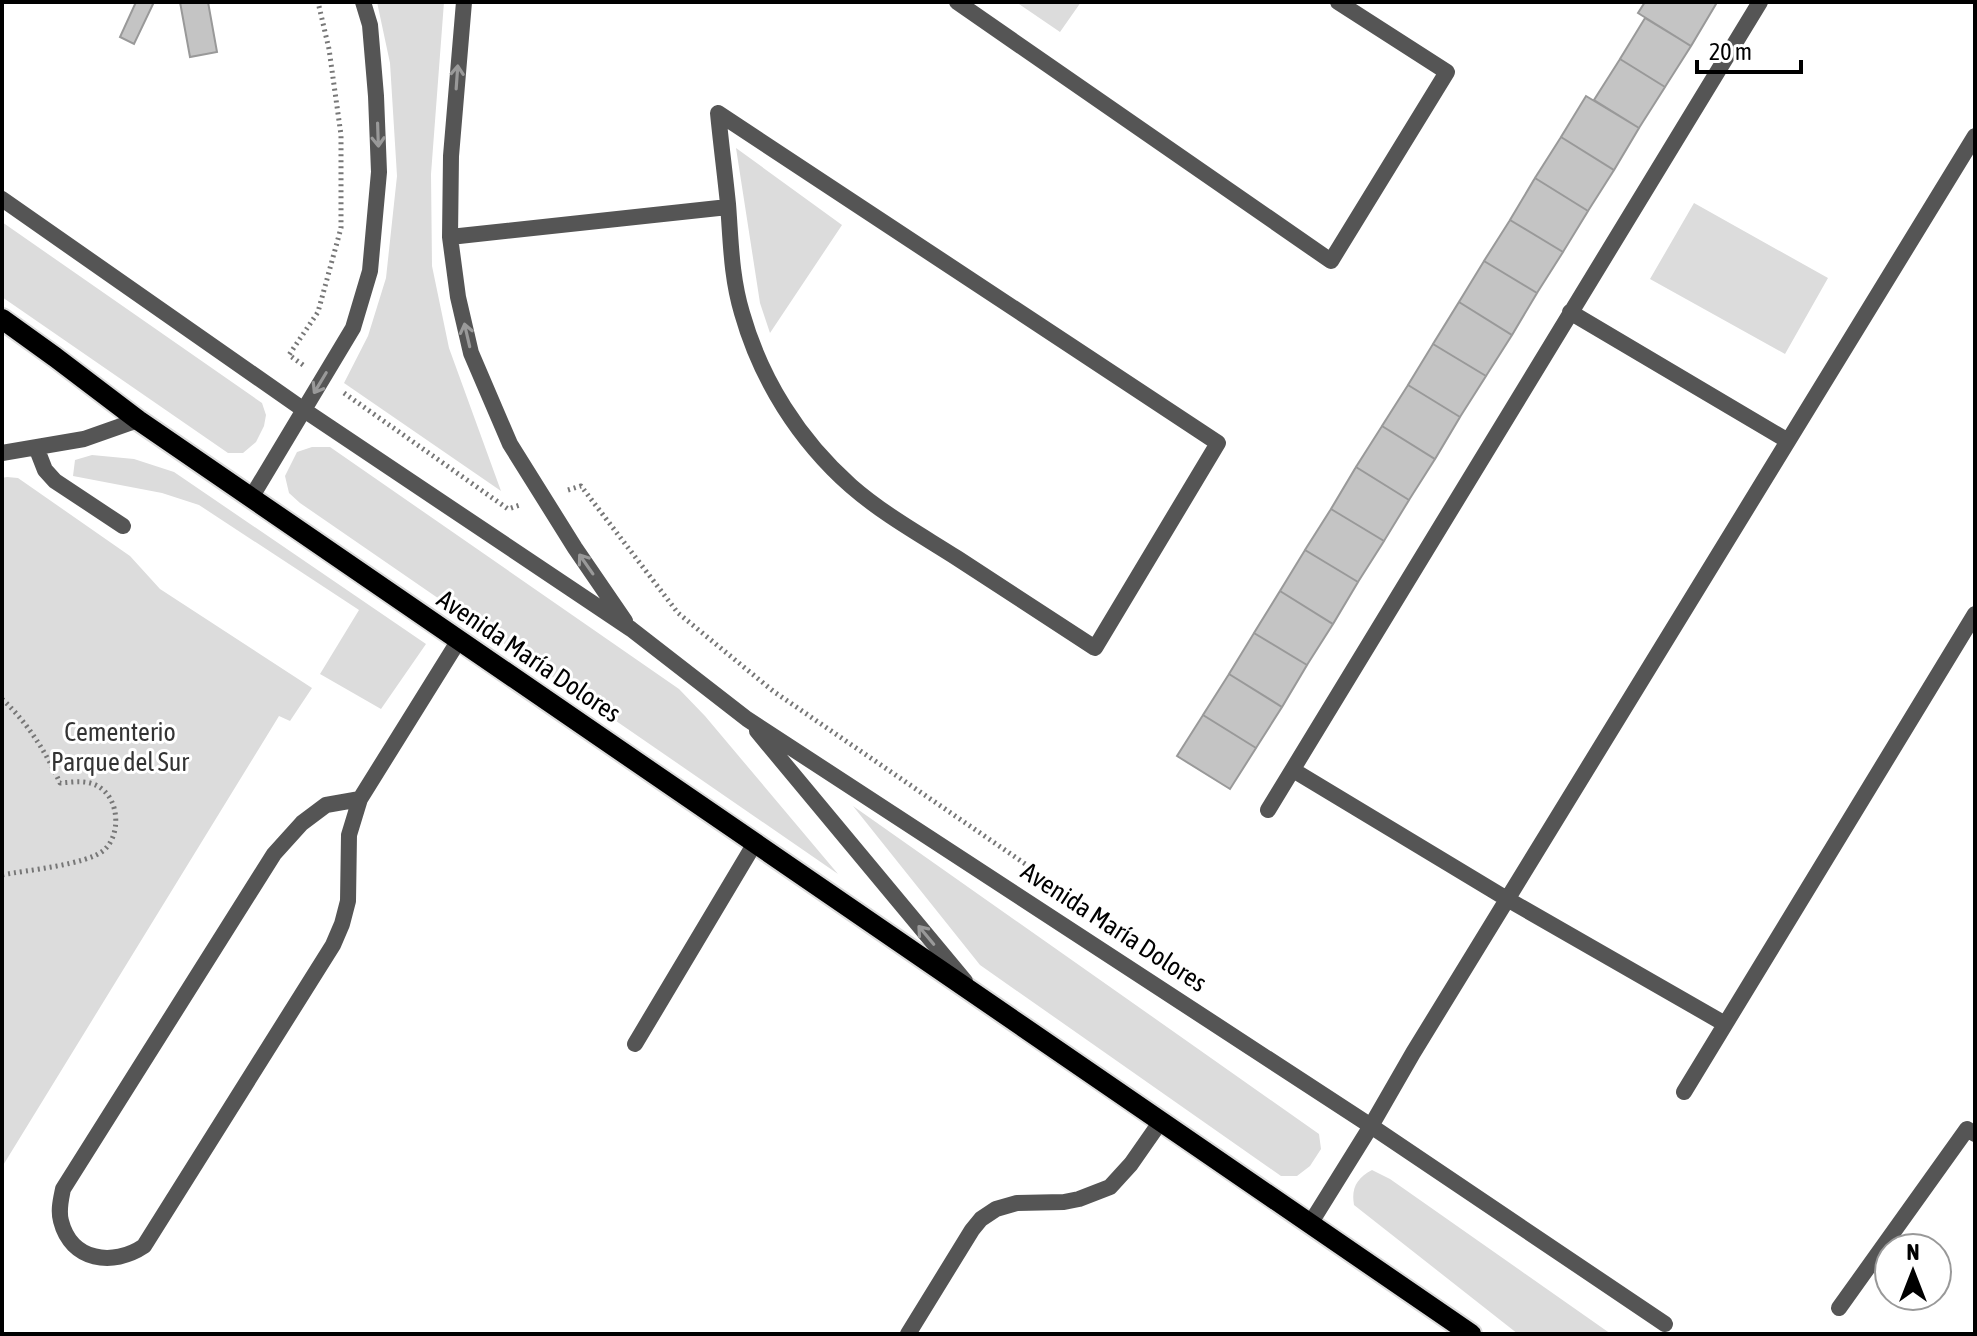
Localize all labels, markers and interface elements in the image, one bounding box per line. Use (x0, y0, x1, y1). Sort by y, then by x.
scale bar (1697, 24, 1801, 74)
text: 20 m (1709, 38, 1752, 65)
one-way arrow (450, 64, 465, 91)
one-way arrow (370, 121, 385, 148)
one-way arrow (459, 323, 474, 348)
one-way arrow (312, 371, 328, 394)
one-way arrow (578, 554, 594, 576)
street label: Avenida María Dolores (432, 584, 626, 728)
park label: Cementerio Parque del Sur (51, 717, 189, 777)
street label: Avenida María Dolores (1016, 856, 1212, 998)
one-way arrow (917, 925, 935, 945)
north arrow (1873, 1232, 1953, 1312)
text: N (1907, 1239, 1919, 1265)

